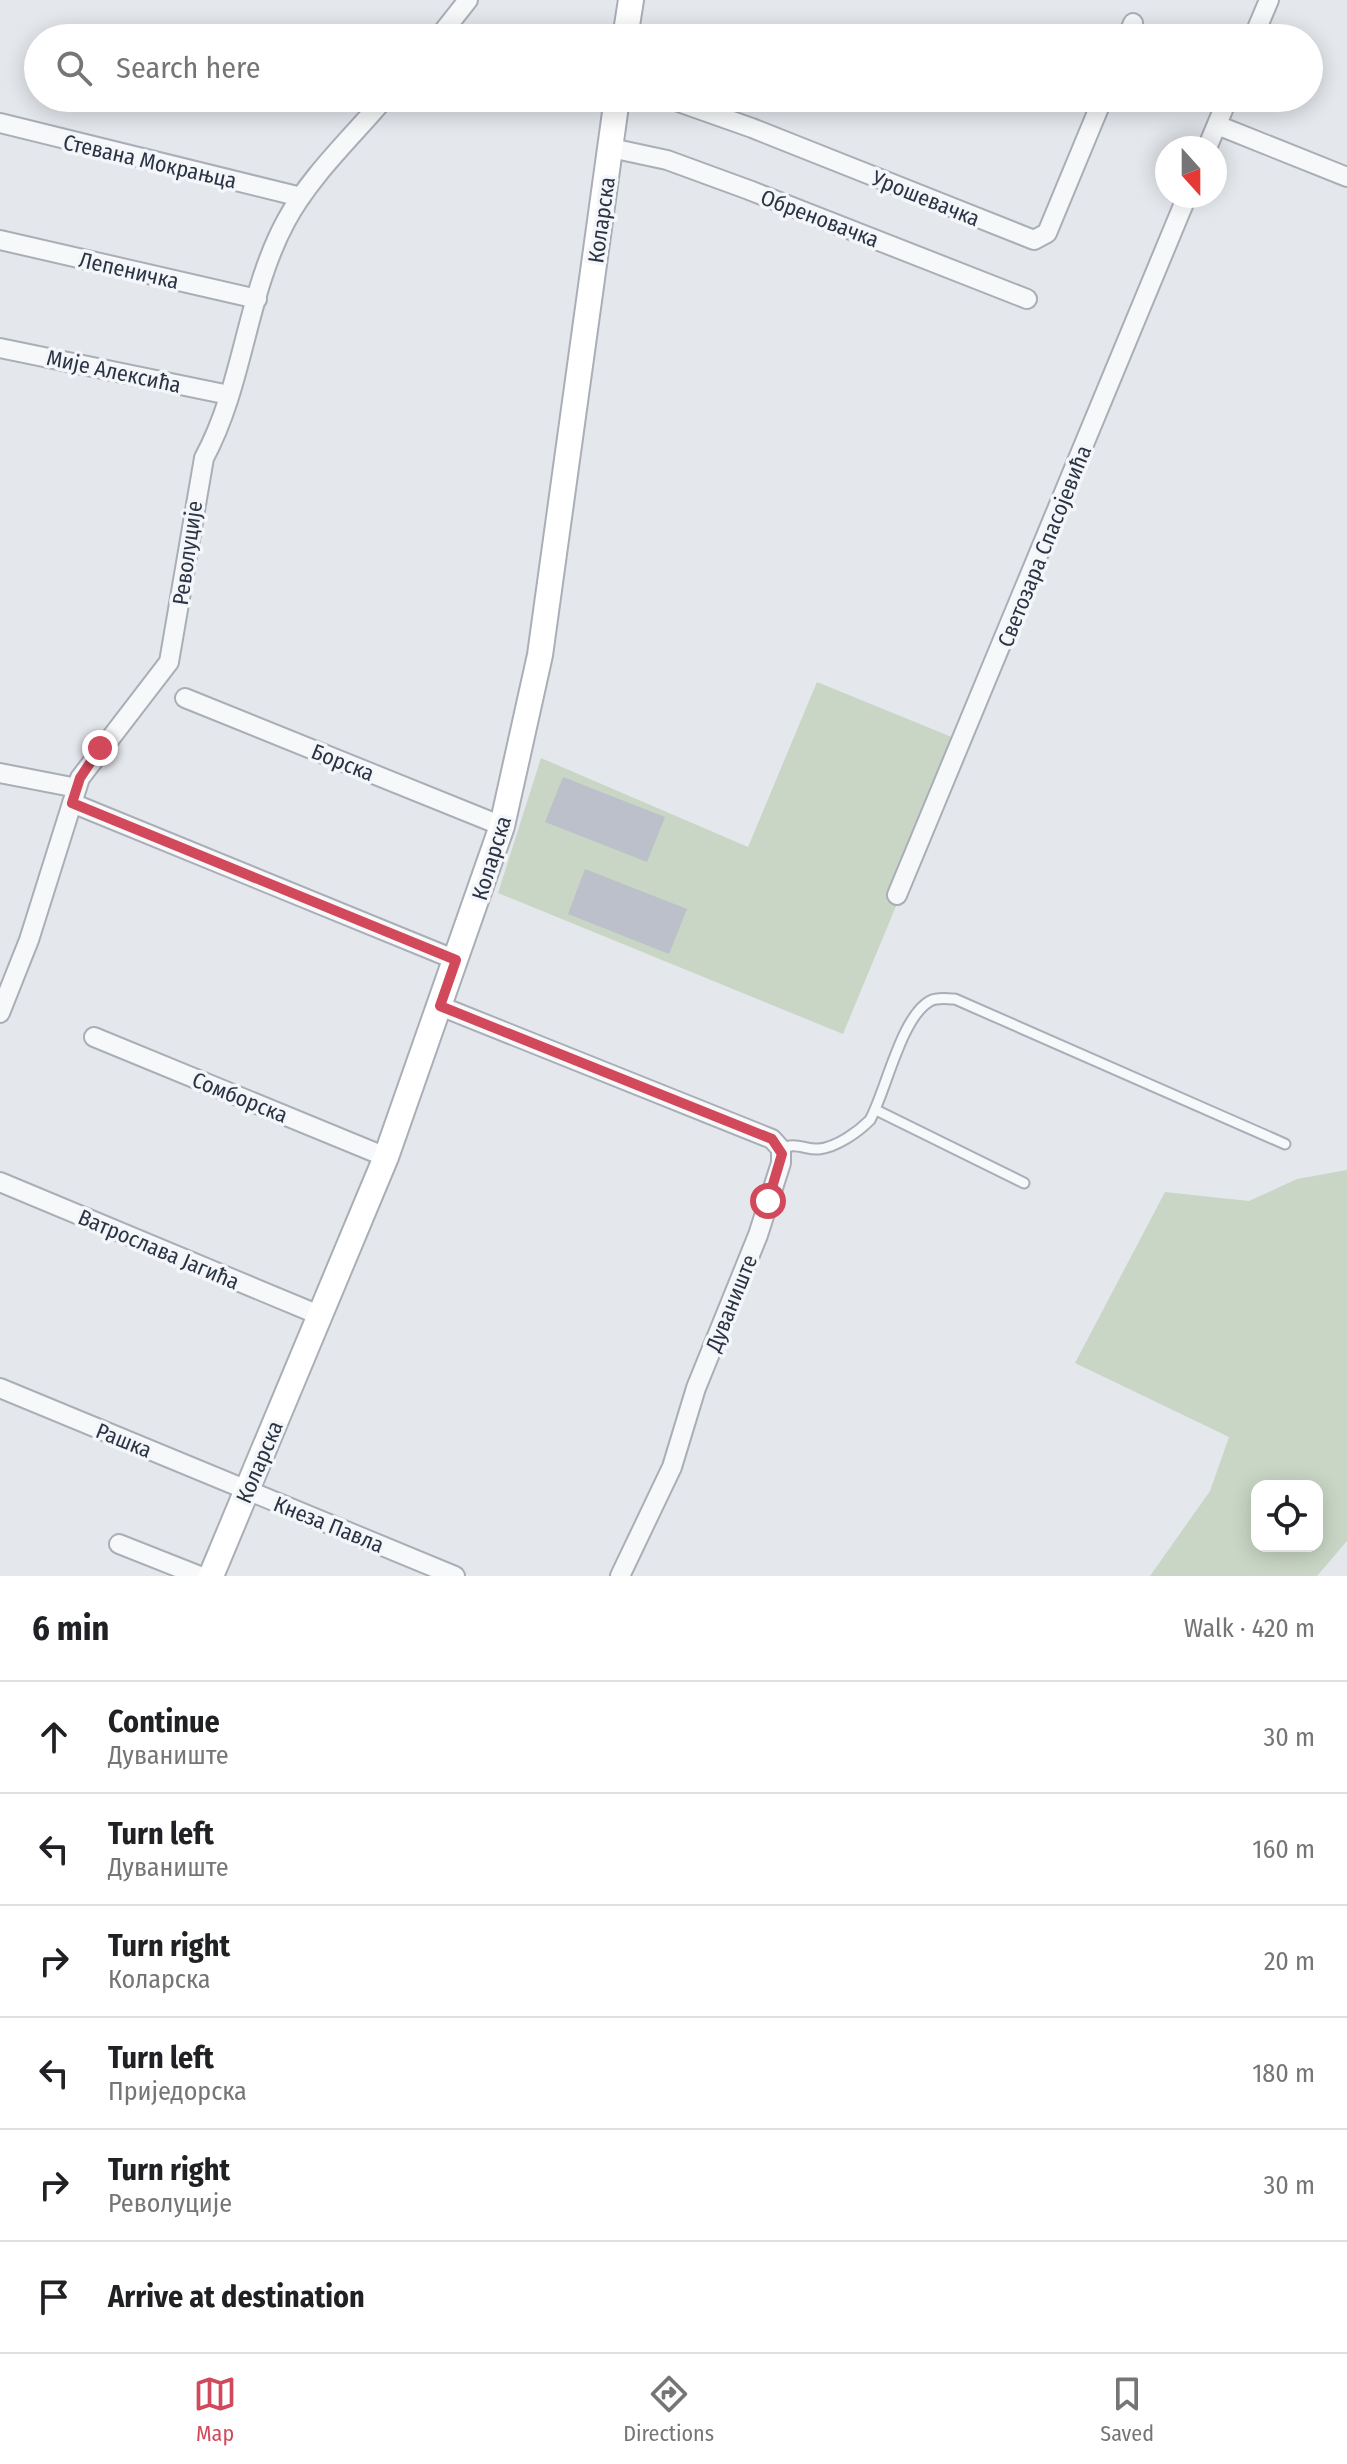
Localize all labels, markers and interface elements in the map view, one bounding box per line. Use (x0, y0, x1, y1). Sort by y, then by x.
search box (24, 24, 1323, 112)
icon: search (52, 46, 96, 90)
text: Search here (116, 50, 261, 86)
street label: Стевана Мокрањца (61, 128, 239, 195)
north arrow (1155, 136, 1227, 208)
street label: Урошевачка (867, 164, 984, 232)
street label: Коларска (582, 175, 621, 265)
street label: Обреновачка (757, 184, 883, 253)
street label: Лепеничка (76, 246, 181, 295)
street label: Мије Алексића (44, 344, 184, 399)
street label: Светозара Спасојевића (992, 441, 1097, 651)
street label: Револуције (167, 499, 208, 607)
route end (82, 730, 118, 766)
street label: Борска (308, 738, 378, 787)
street label: Коларска (466, 813, 517, 904)
street label: Сомборска (188, 1066, 291, 1129)
route start (750, 1183, 786, 1219)
street label: Ватрослава Јагића (74, 1203, 243, 1296)
street label: Дуваниште (699, 1251, 763, 1357)
street label: Рашка (92, 1417, 156, 1464)
street label: Коларска (230, 1417, 289, 1507)
map controls (1251, 1480, 1323, 1552)
button: locate (1251, 1480, 1323, 1552)
street label: Кнеза Павла (270, 1490, 388, 1559)
text: 6 min (32, 1608, 109, 1649)
text: Walk · 420 m (1184, 1613, 1315, 1644)
text: Continue (108, 1704, 220, 1740)
icon: ahead (32, 1715, 76, 1759)
text: 30 m (1264, 1722, 1315, 1753)
text: Дуваниште (108, 1740, 229, 1771)
text: Turn left (108, 1816, 214, 1852)
icon: left (32, 1827, 76, 1871)
text: 160 m (1252, 1834, 1315, 1865)
text: Дуваниште (108, 1852, 229, 1883)
text: Turn right (108, 1928, 230, 1964)
icon: right (32, 1939, 76, 1983)
text: 20 m (1264, 1946, 1315, 1977)
text: Коларска (108, 1964, 211, 1995)
text: Turn left (108, 2040, 214, 2076)
icon: left (32, 2051, 76, 2095)
text: 180 m (1252, 2058, 1315, 2089)
text: Приједорска (108, 2076, 247, 2107)
text: Turn right (108, 2152, 230, 2188)
icon: right (32, 2163, 76, 2207)
text: 30 m (1264, 2170, 1315, 2201)
text: Револуције (108, 2188, 232, 2219)
icon: arrive (32, 2275, 76, 2319)
text: Arrive at destination (108, 2279, 365, 2315)
tab: Map (193, 2372, 237, 2447)
tab: Directions (623, 2372, 714, 2447)
tab: Saved (1100, 2372, 1154, 2447)

